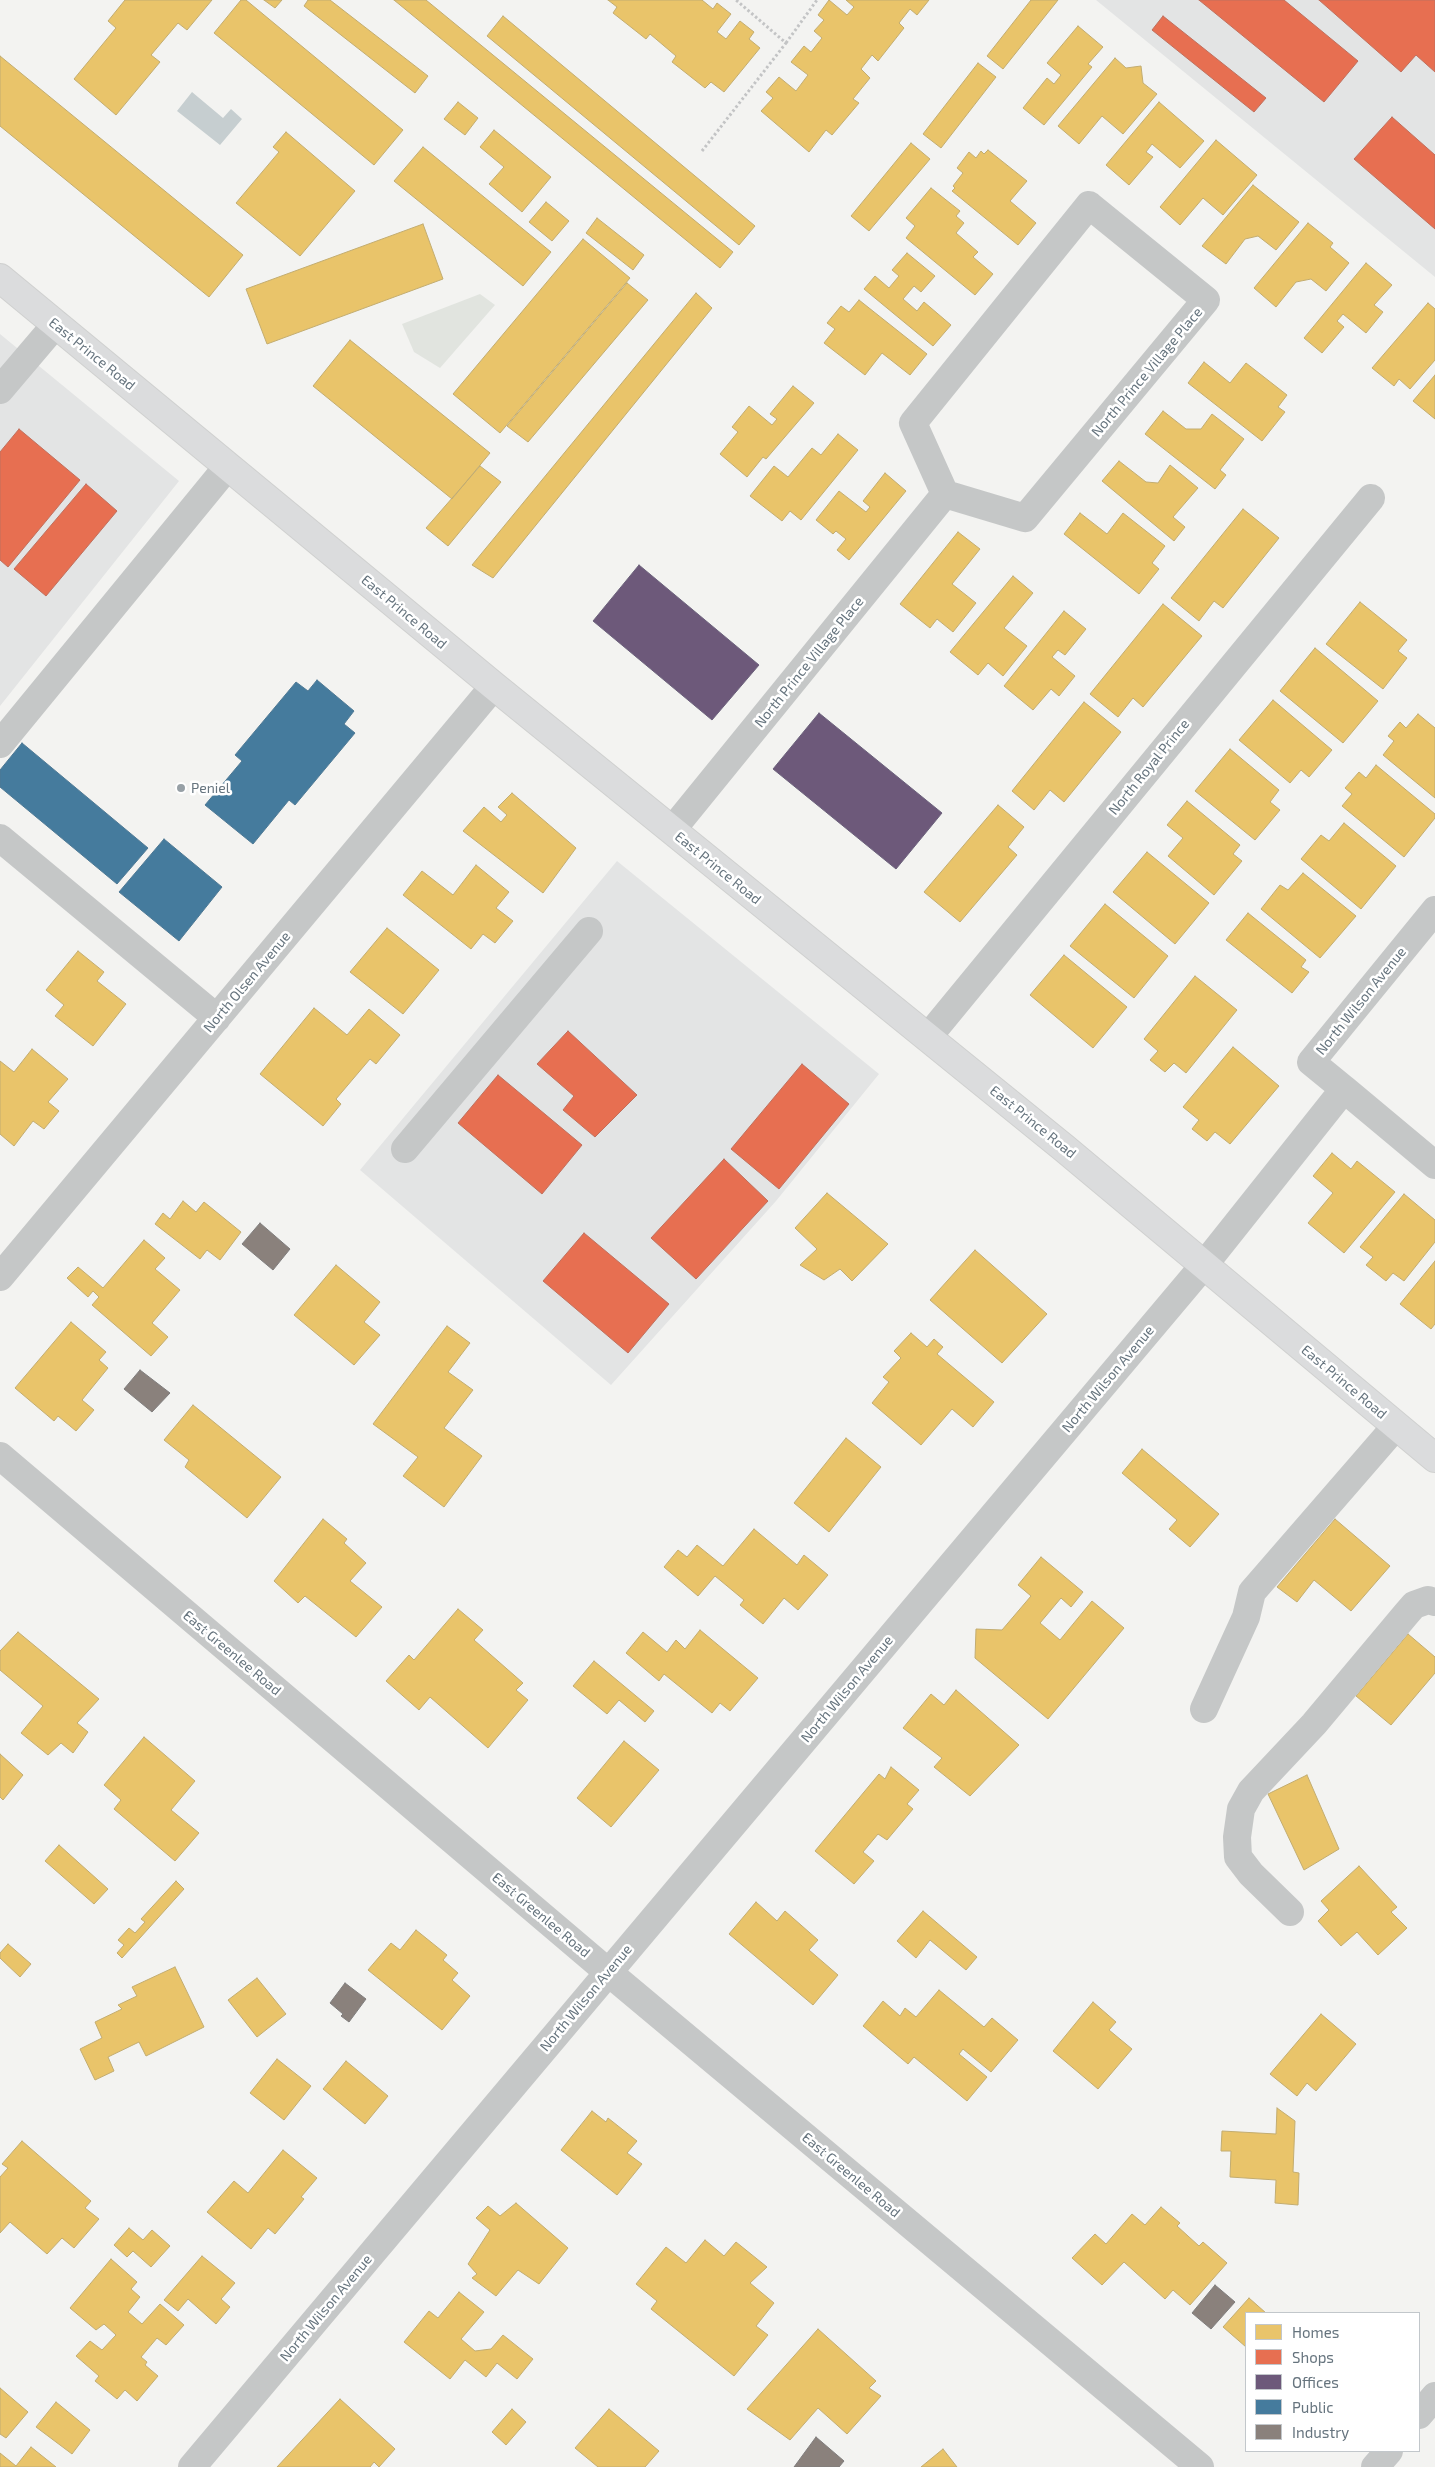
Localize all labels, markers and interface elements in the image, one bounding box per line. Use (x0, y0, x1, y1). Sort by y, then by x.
street label: North Prince Village Place (1088, 304, 1206, 440)
street label: East Prince Road (45, 314, 139, 394)
street label: East Prince Road (358, 571, 450, 653)
street label: North Prince Village Place (751, 593, 867, 731)
street label: North Royal Prince (1105, 716, 1193, 818)
place label: Peniel (191, 780, 230, 796)
marker: Peniel (175, 782, 187, 794)
street label: East Prince Road (671, 828, 765, 908)
street label: North Olsen Avenue (200, 928, 294, 1036)
street label: North Wilson Avenue (1312, 944, 1410, 1058)
street label: East Prince Road (986, 1082, 1080, 1162)
street label: North Wilson Avenue (1058, 1322, 1158, 1436)
street label: East Prince Road (1298, 1341, 1390, 1423)
street label: East Greenlee Road (179, 1607, 285, 1699)
street label: North Wilson Avenue (797, 1632, 897, 1746)
street label: East Greenlee Road (488, 1869, 594, 1961)
street label: North Wilson Avenue (536, 1941, 636, 2055)
street label: East Greenlee Road (798, 2129, 904, 2221)
street label: North Wilson Avenue (276, 2251, 376, 2365)
legend (1245, 2312, 1420, 2452)
text: Homes (1292, 2323, 1339, 2341)
text: Shops (1292, 2348, 1334, 2366)
text: Offices (1292, 2373, 1339, 2391)
text: Public (1292, 2398, 1333, 2416)
text: Industry (1292, 2423, 1349, 2441)

